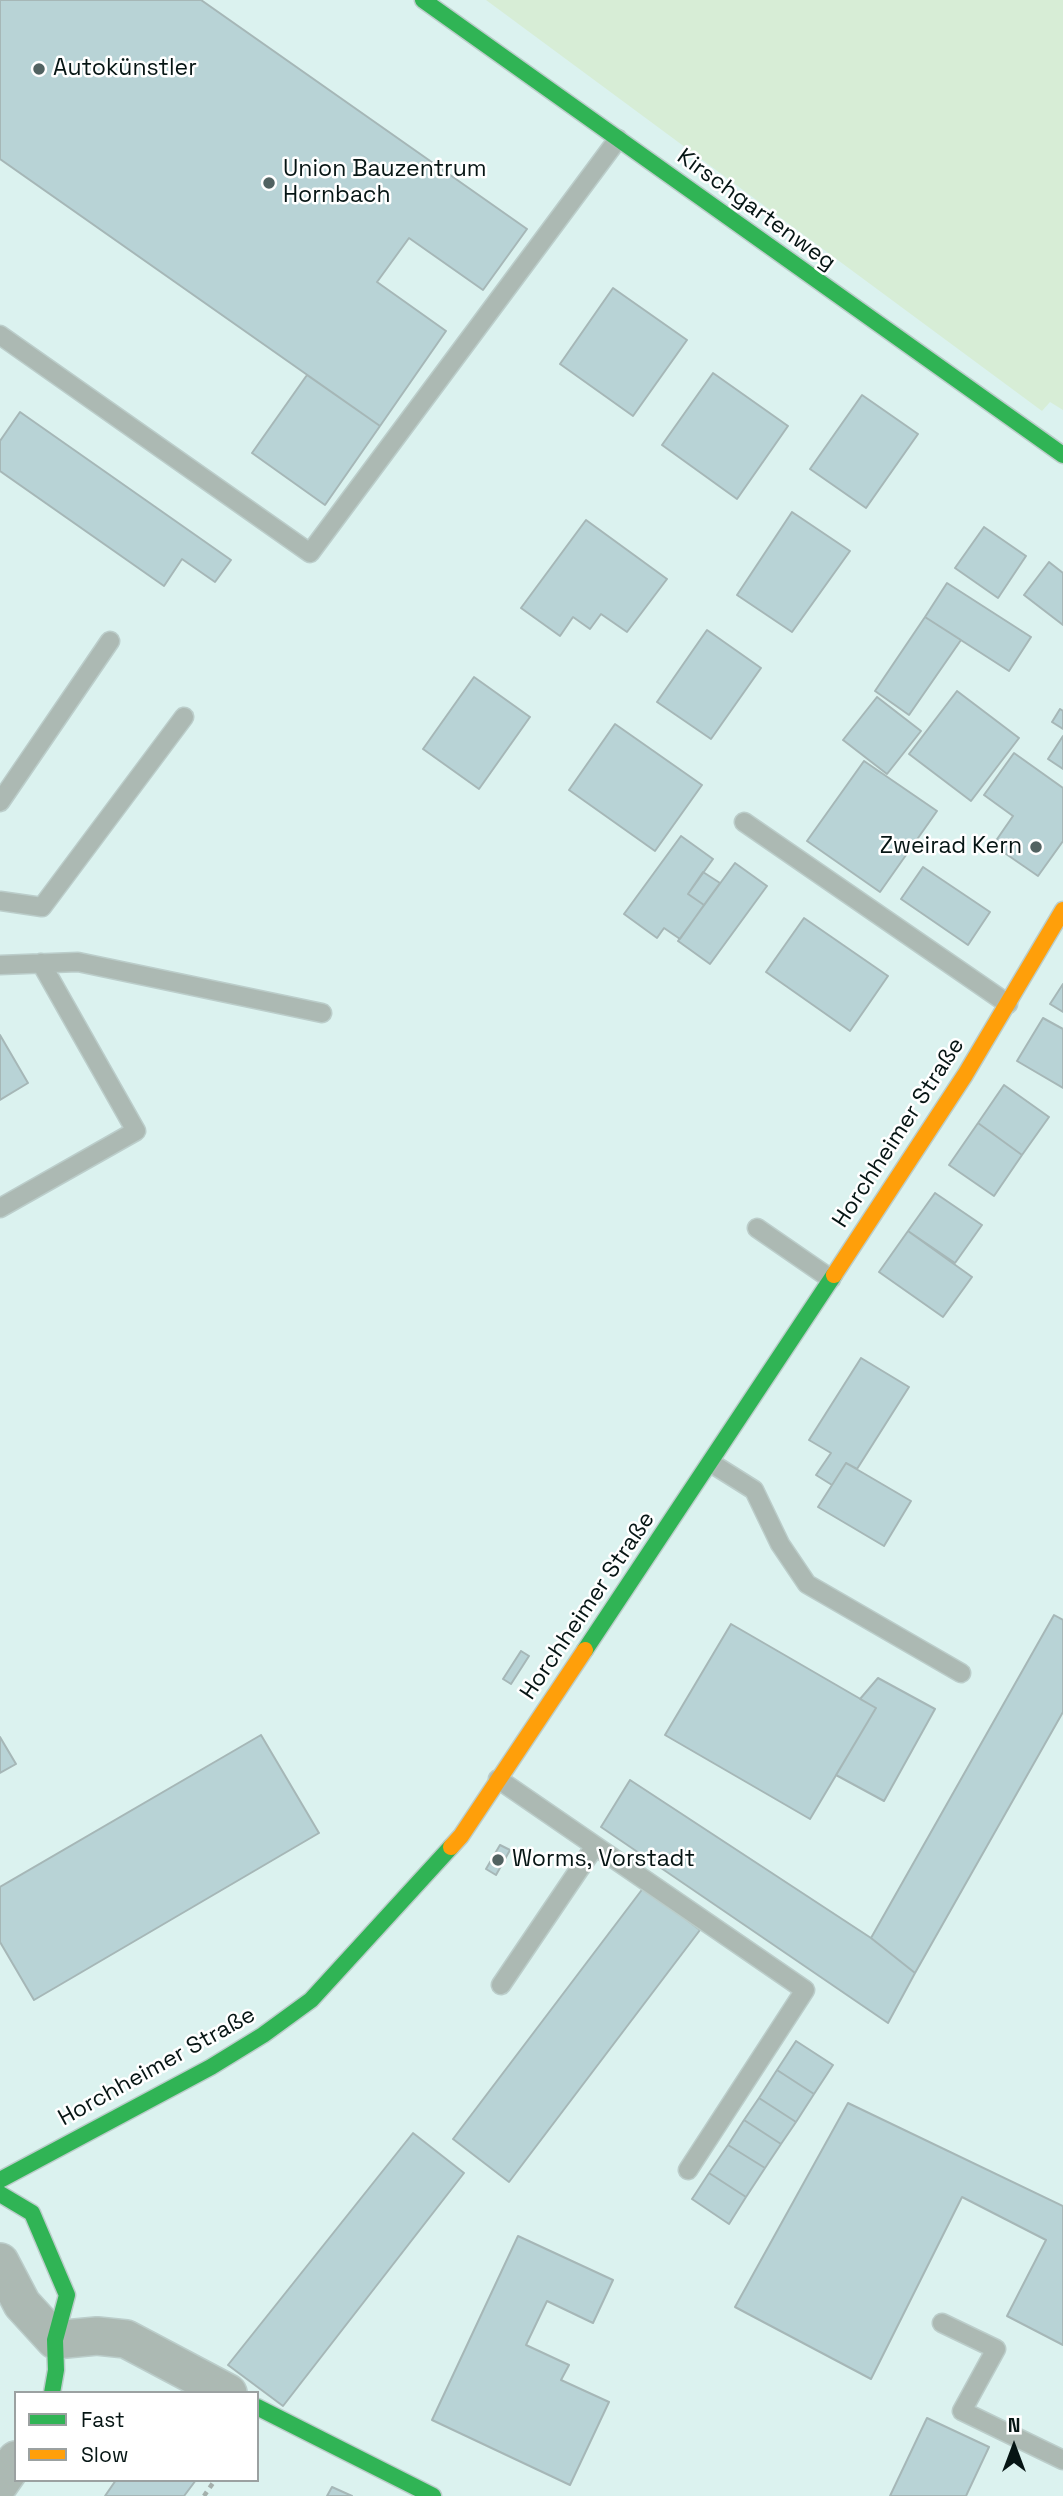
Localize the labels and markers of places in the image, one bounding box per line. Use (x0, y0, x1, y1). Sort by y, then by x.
place label: Autokünstler (53, 55, 197, 83)
marker: Autokünstler (31, 61, 47, 77)
place label: Union Bauzentrum Hornbach (283, 156, 487, 210)
marker: Union Bauzentrum Hornbach (261, 175, 277, 191)
place label: Zweirad Kern (880, 833, 1022, 861)
marker: Zweirad Kern (1028, 839, 1044, 855)
place label: Worms, Vorstadt (512, 1846, 695, 1874)
marker: Worms, Vorstadt (490, 1852, 506, 1868)

